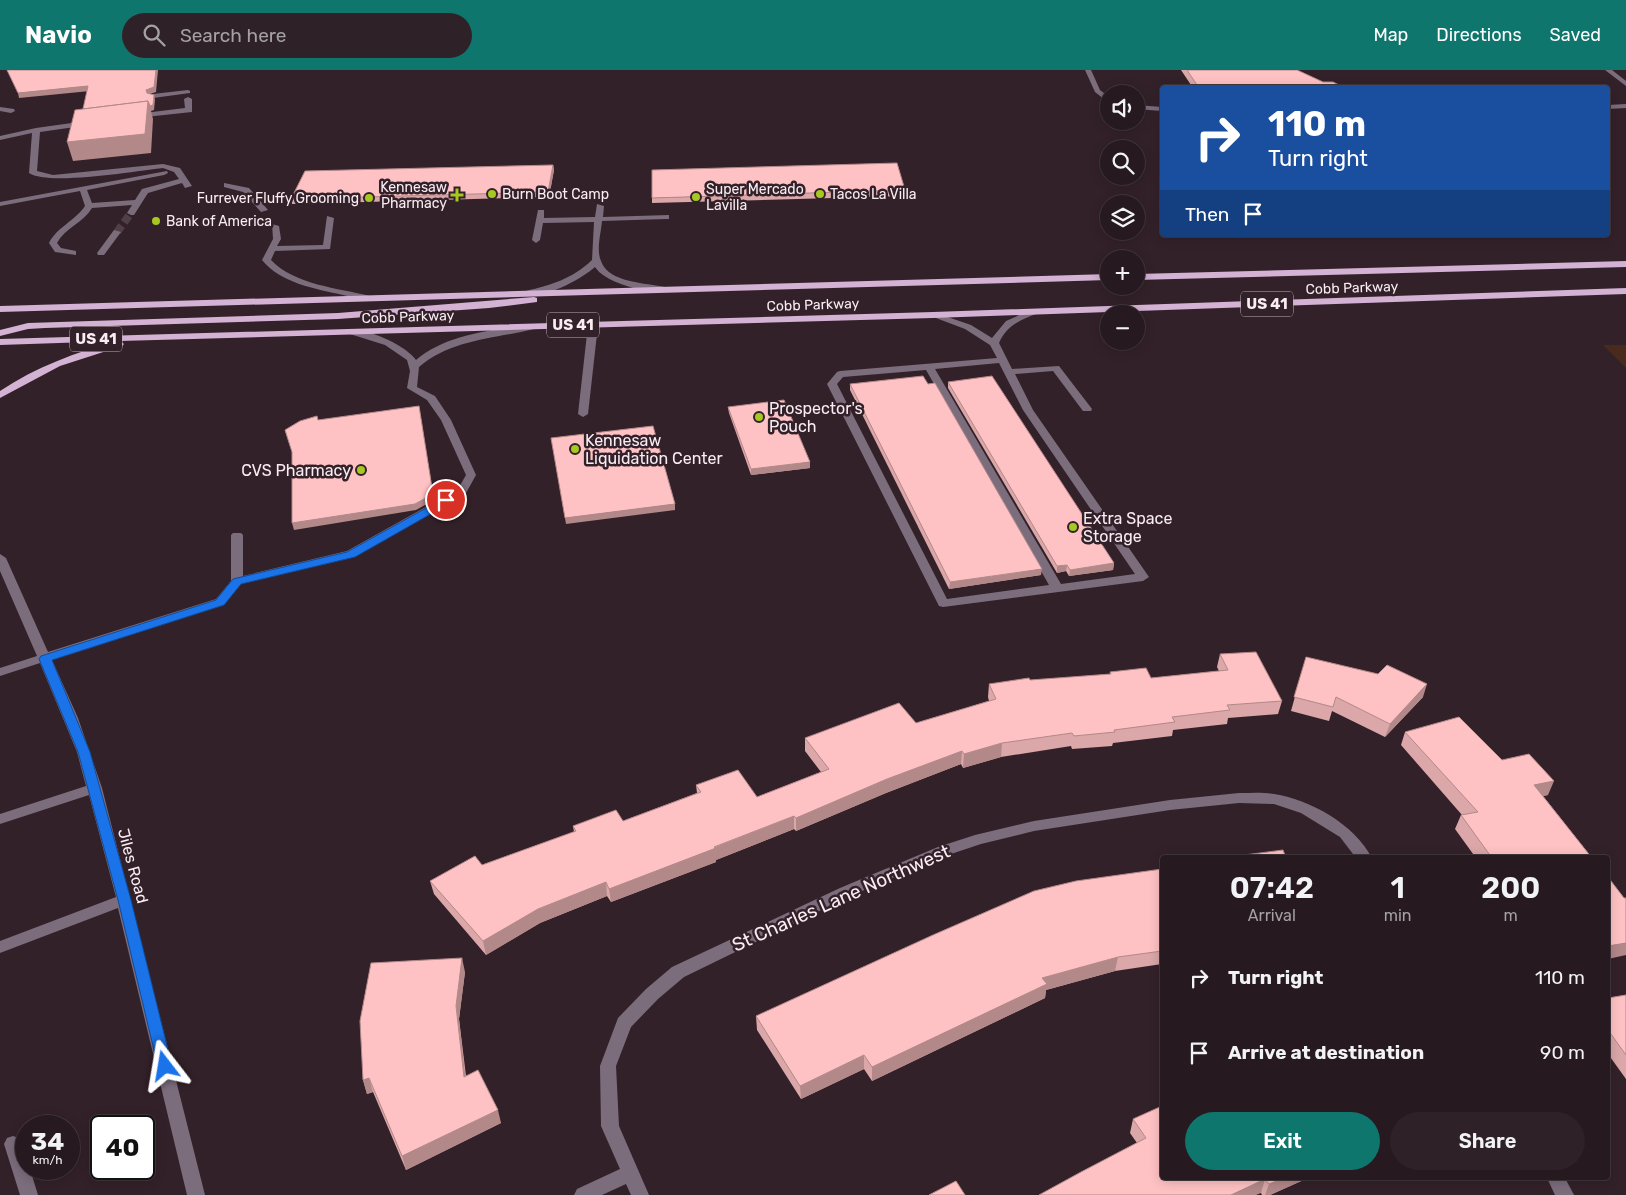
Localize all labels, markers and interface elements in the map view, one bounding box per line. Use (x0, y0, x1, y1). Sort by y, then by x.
search box (122, 13, 472, 58)
text: Navio (25, 21, 92, 49)
icon: search (140, 21, 168, 49)
text: Search here (180, 24, 286, 47)
text: Map (1373, 24, 1408, 46)
text: Directions (1436, 24, 1522, 46)
text: Saved (1550, 24, 1601, 46)
map controls (1100, 85, 1145, 350)
button: sound (1100, 85, 1145, 130)
text: 110 m (1268, 103, 1366, 145)
icon: right (1185, 105, 1250, 170)
button: search (1100, 140, 1145, 185)
text: Turn right (1268, 145, 1368, 172)
place label: Kennesaw Pharmacy (380, 179, 447, 212)
place label: Super Mercado Lavilla (706, 181, 804, 214)
place label: Burn Boot Camp (502, 186, 609, 203)
place label: Tacos La Villa (830, 186, 917, 203)
marker: Burn Boot Camp (486, 188, 498, 200)
marker: Tacos La Villa (814, 188, 826, 200)
marker: Kennesaw Pharmacy (451, 189, 463, 201)
place label: Furrever Fluffy Grooming (197, 190, 359, 207)
marker: Super Mercado Lavilla (690, 191, 702, 203)
marker: Furrever Fluffy Grooming (363, 192, 375, 204)
button: layers (1100, 195, 1145, 240)
icon: arrive (1239, 200, 1267, 228)
text: Then (1185, 203, 1229, 226)
place label: Bank of America (166, 213, 272, 230)
marker: Bank of America (150, 215, 162, 227)
button: + (1100, 250, 1145, 295)
street label: Cobb Parkway (1305, 278, 1399, 298)
road number: US 41 (1241, 292, 1293, 316)
street label: Cobb Parkway (766, 295, 860, 315)
button: − (1100, 305, 1145, 350)
street label: Cobb Parkway (361, 307, 455, 327)
road number: US 41 (547, 312, 599, 338)
road number: US 41 (70, 326, 122, 352)
place label: Prospector's Pouch (769, 399, 863, 436)
marker: Prospector's Pouch (753, 411, 765, 423)
place label: Kennesaw Liquidation Center (585, 431, 723, 468)
marker: Kennesaw Liquidation Center (569, 443, 581, 455)
place label: CVS Pharmacy (241, 461, 351, 480)
marker: CVS Pharmacy (355, 464, 367, 476)
pin (425, 479, 467, 521)
icon: arrive (432, 486, 460, 514)
place label: Extra Space Storage (1083, 509, 1172, 546)
marker: Extra Space Storage (1067, 521, 1079, 533)
street label: Jiles Road (114, 826, 152, 906)
street label: St Charles Lane Northwest (728, 839, 954, 957)
text: 07:42 (1230, 870, 1314, 906)
text: 1 (1390, 870, 1405, 906)
text: 200 (1481, 870, 1540, 906)
text: Arrival (1248, 906, 1296, 925)
text: min (1384, 906, 1411, 925)
text: m (1504, 906, 1518, 925)
icon: right (1185, 964, 1213, 992)
text: Turn right (1228, 966, 1323, 989)
text: 110 m (1535, 966, 1585, 989)
position arrow (138, 1039, 190, 1091)
icon: arrive (1185, 1039, 1213, 1067)
text: Arrive at destination (1228, 1041, 1424, 1064)
text: 90 m (1540, 1041, 1585, 1064)
button: Exit (1185, 1112, 1380, 1170)
button: Share (1390, 1112, 1585, 1170)
speed limit sign: 40 (90, 1115, 155, 1180)
text: 34 (31, 1127, 64, 1156)
text: km/h (33, 1153, 62, 1167)

